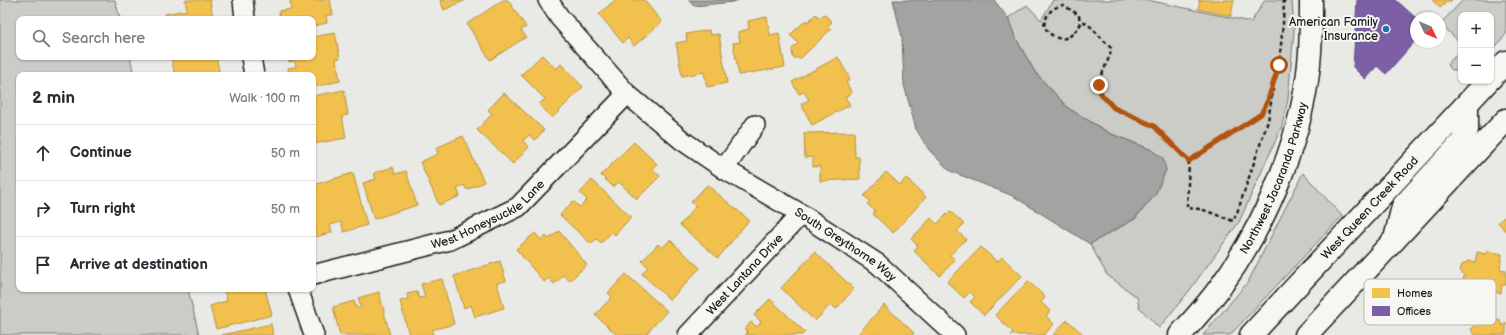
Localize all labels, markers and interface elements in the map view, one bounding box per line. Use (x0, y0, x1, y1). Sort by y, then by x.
north arrow (1410, 12, 1446, 48)
map controls (1458, 12, 1494, 84)
button: + (1458, 12, 1494, 48)
place label: American Family Insurance (1289, 15, 1379, 44)
search box (16, 16, 316, 60)
marker: American Family Insurance (1381, 24, 1391, 34)
icon: search (30, 27, 52, 49)
text: Search here (62, 29, 145, 48)
button: − (1458, 48, 1494, 84)
route start (1270, 56, 1288, 74)
route end (1090, 76, 1108, 94)
text: 2 min (32, 88, 75, 108)
text: Walk · 100 m (229, 90, 300, 106)
street label: Northwest Jacaranda Parkway (1237, 100, 1311, 257)
icon: ahead (32, 142, 54, 164)
text: Continue (70, 143, 132, 162)
text: 50 m (271, 145, 300, 161)
street label: West Queen Creek Road (1318, 153, 1422, 263)
street label: West Honeysuckle Lane (429, 177, 548, 253)
icon: right (32, 198, 54, 220)
text: Turn right (70, 199, 135, 218)
text: 50 m (271, 201, 300, 217)
street label: South Greythorne Way (792, 205, 900, 286)
street label: West Lantana Drive (703, 231, 787, 318)
icon: arrive (32, 254, 54, 276)
text: Arrive at destination (70, 255, 208, 274)
legend (1364, 279, 1496, 325)
text: Homes (1397, 287, 1433, 300)
text: Offices (1397, 305, 1432, 318)

